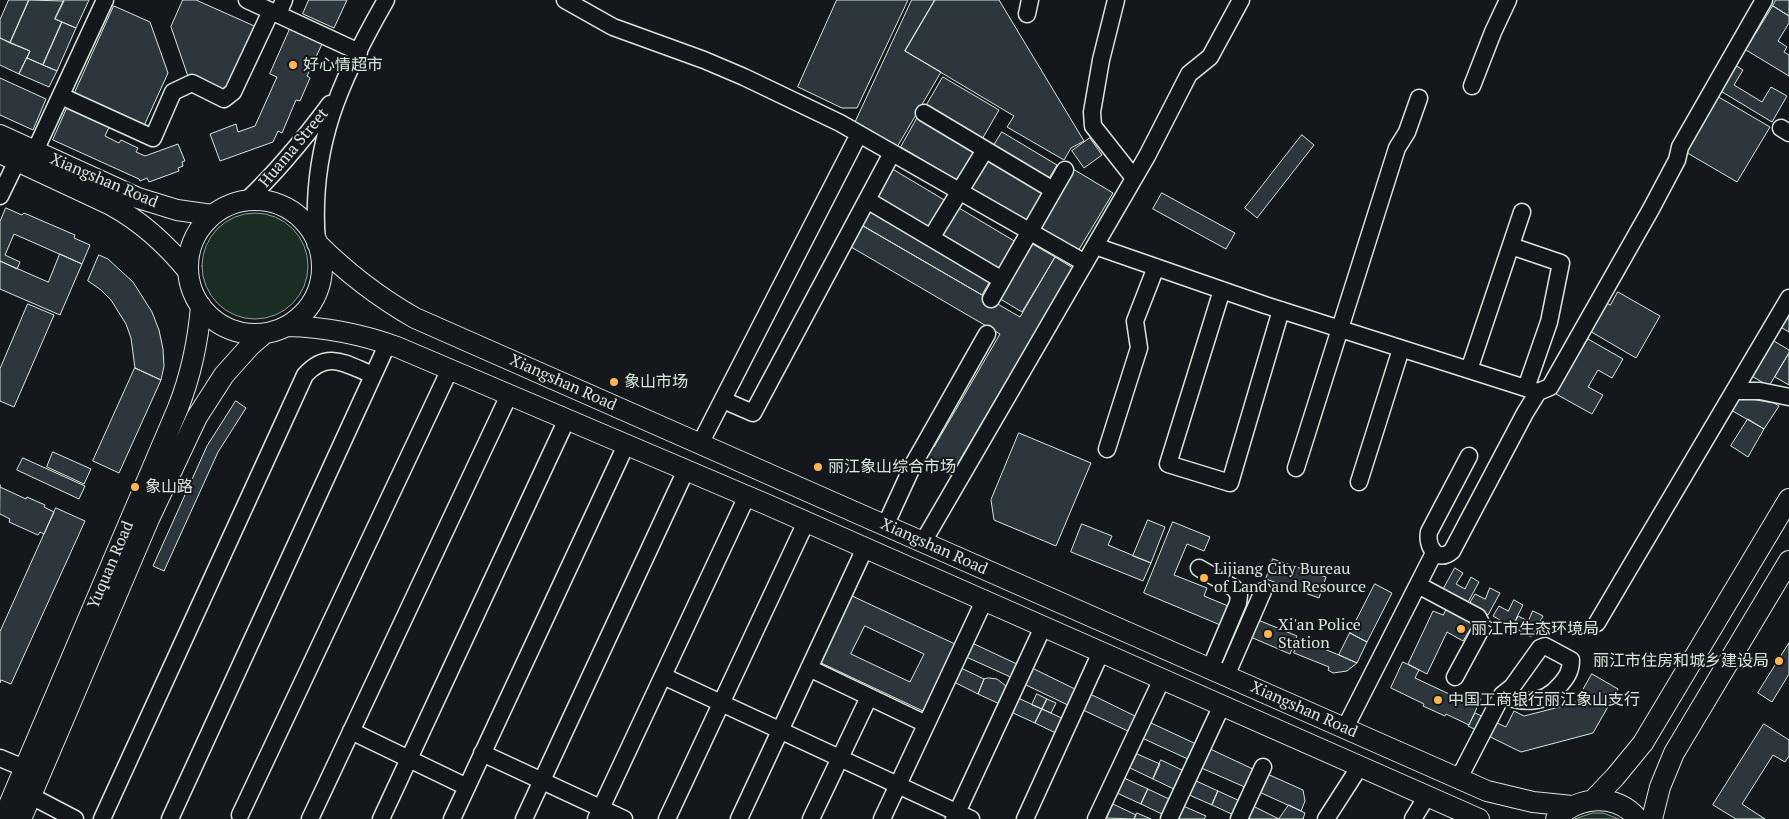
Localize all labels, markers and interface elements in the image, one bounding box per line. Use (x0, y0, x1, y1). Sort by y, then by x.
place label: 好心情超市 (303, 55, 383, 75)
marker: 好心情超市 (287, 59, 299, 71)
street label: Huama Street (255, 105, 333, 191)
street label: Xiangshan Road (47, 150, 161, 212)
street label: Xiangshan Road (507, 351, 619, 415)
place label: 象山市场 (624, 372, 688, 392)
marker: 象山市场 (608, 376, 620, 388)
place label: 丽江象山综合市场 (828, 457, 956, 477)
marker: 丽江象山综合市场 (812, 461, 824, 473)
place label: 象山路 (145, 477, 193, 497)
marker: 象山路 (129, 481, 141, 493)
street label: Xiangshan Road (878, 515, 990, 579)
street label: Yuquan Road (84, 518, 138, 612)
place label: Lijiang City Bureau of Land and Resource (1214, 559, 1366, 597)
marker: Lijiang City Bureau of Land and Resource (1198, 572, 1210, 584)
place label: Xi'an Police Station (1278, 615, 1361, 653)
place label: 丽江市生态环境局 (1471, 619, 1599, 639)
marker: 丽江市生态环境局 (1455, 623, 1467, 635)
marker: Xi'an Police Station (1262, 628, 1274, 640)
place label: 丽江市住房和城乡建设局 (1593, 651, 1769, 671)
marker: 丽江市住房和城乡建设局 (1773, 655, 1785, 667)
street label: Xiangshan Road (1248, 678, 1360, 742)
place label: 中国工商银行丽江象山支行 (1448, 690, 1640, 710)
marker: 中国工商银行丽江象山支行 (1432, 694, 1444, 706)

